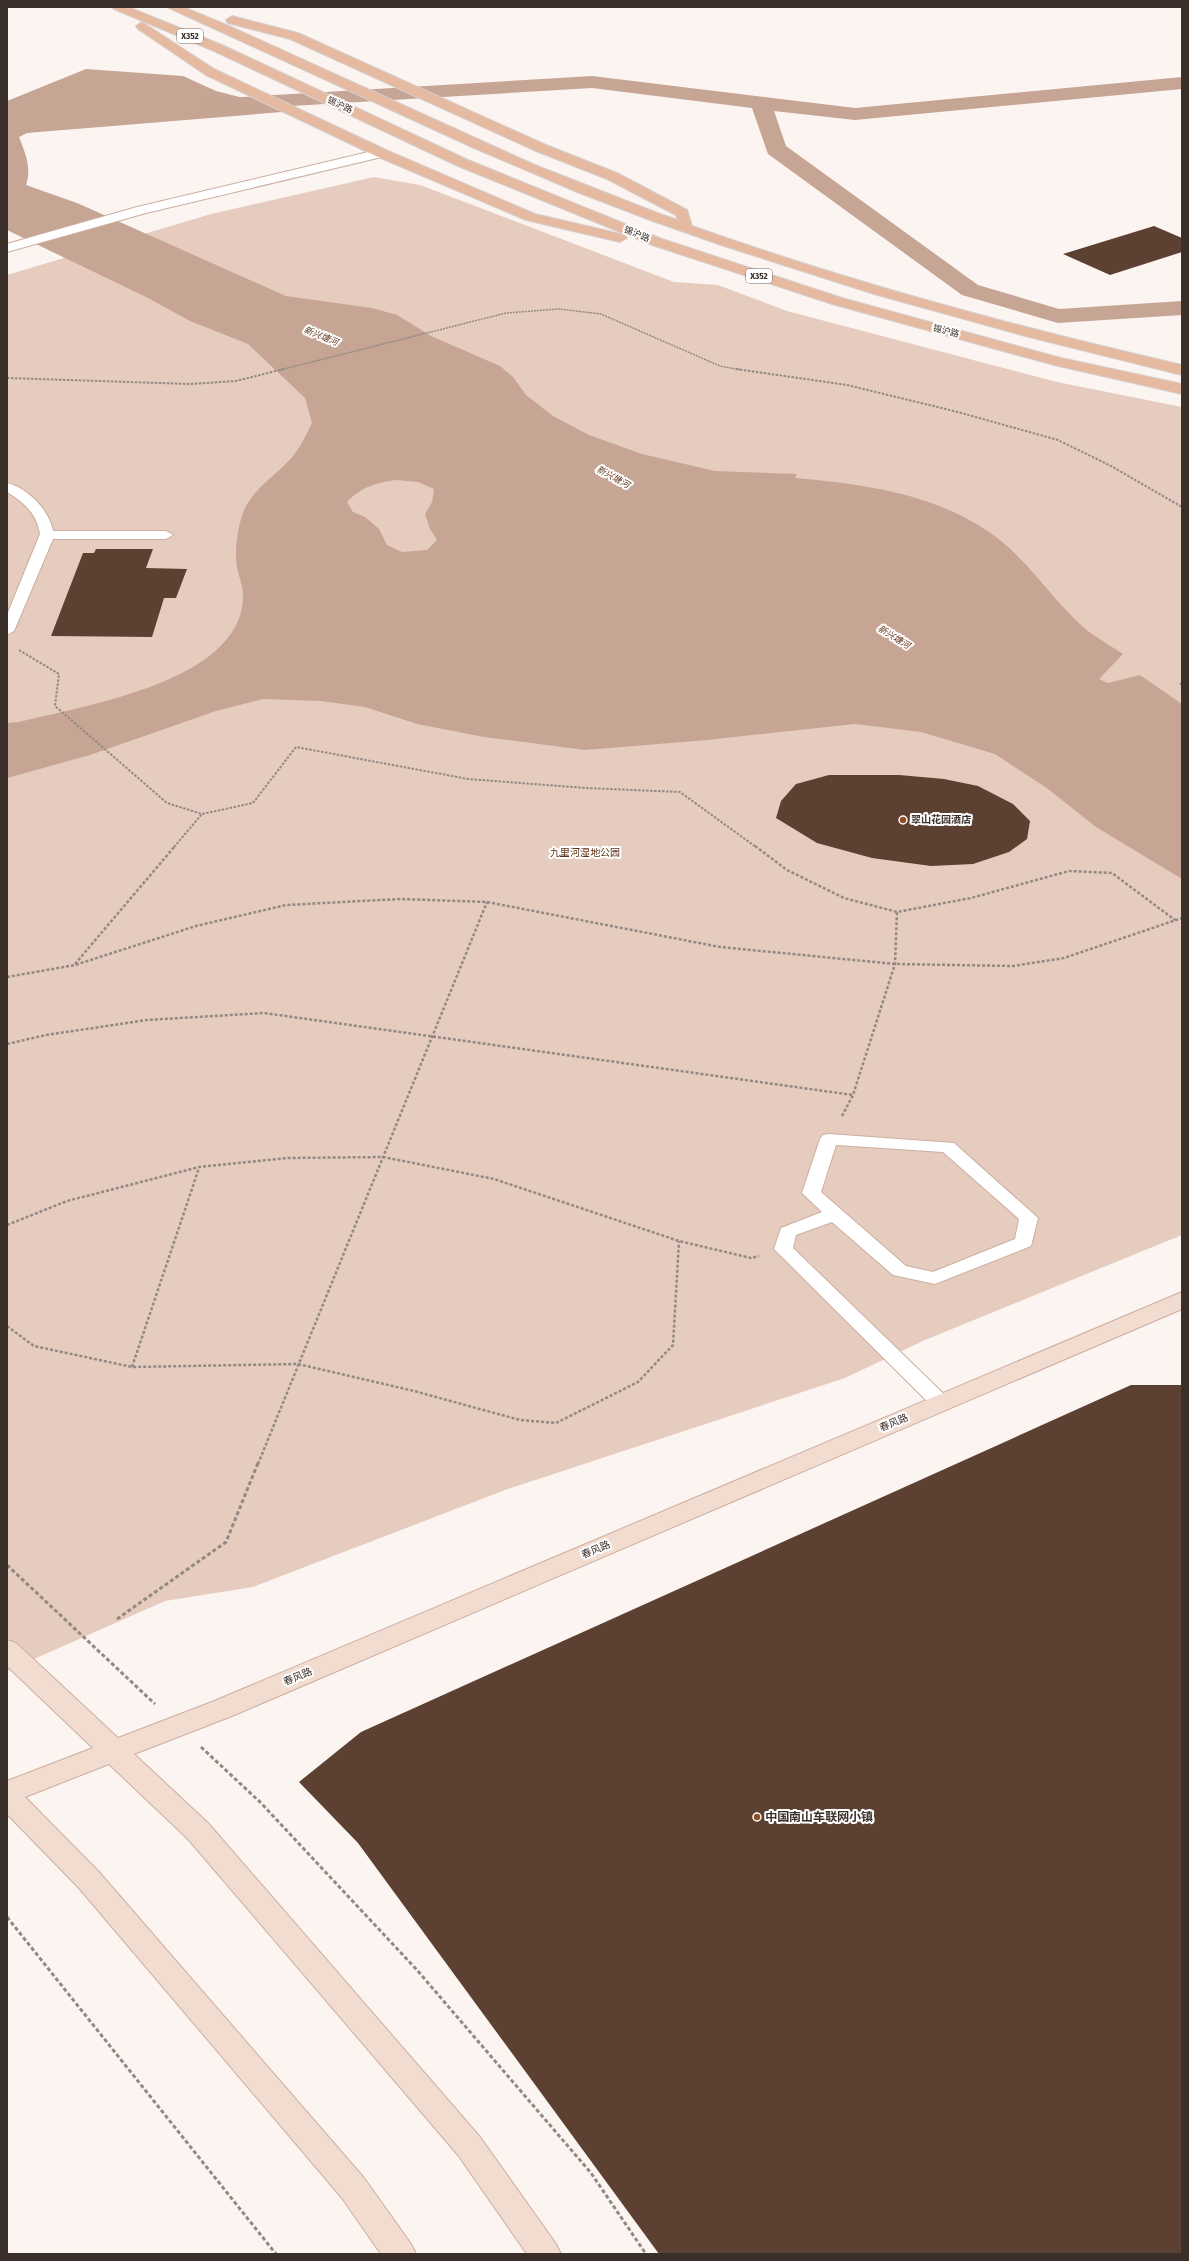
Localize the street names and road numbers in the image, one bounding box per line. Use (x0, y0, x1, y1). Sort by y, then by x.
road number: X352 (177, 29, 203, 43)
street label: 锡沪路 (326, 95, 354, 115)
street label: 锡沪路 (623, 224, 651, 244)
road number: X352 (746, 269, 772, 283)
street label: 锡沪路 (932, 323, 960, 339)
street label: 春风路 (878, 1412, 910, 1434)
street label: 春风路 (580, 1539, 612, 1561)
street label: 春风路 (282, 1666, 314, 1688)

